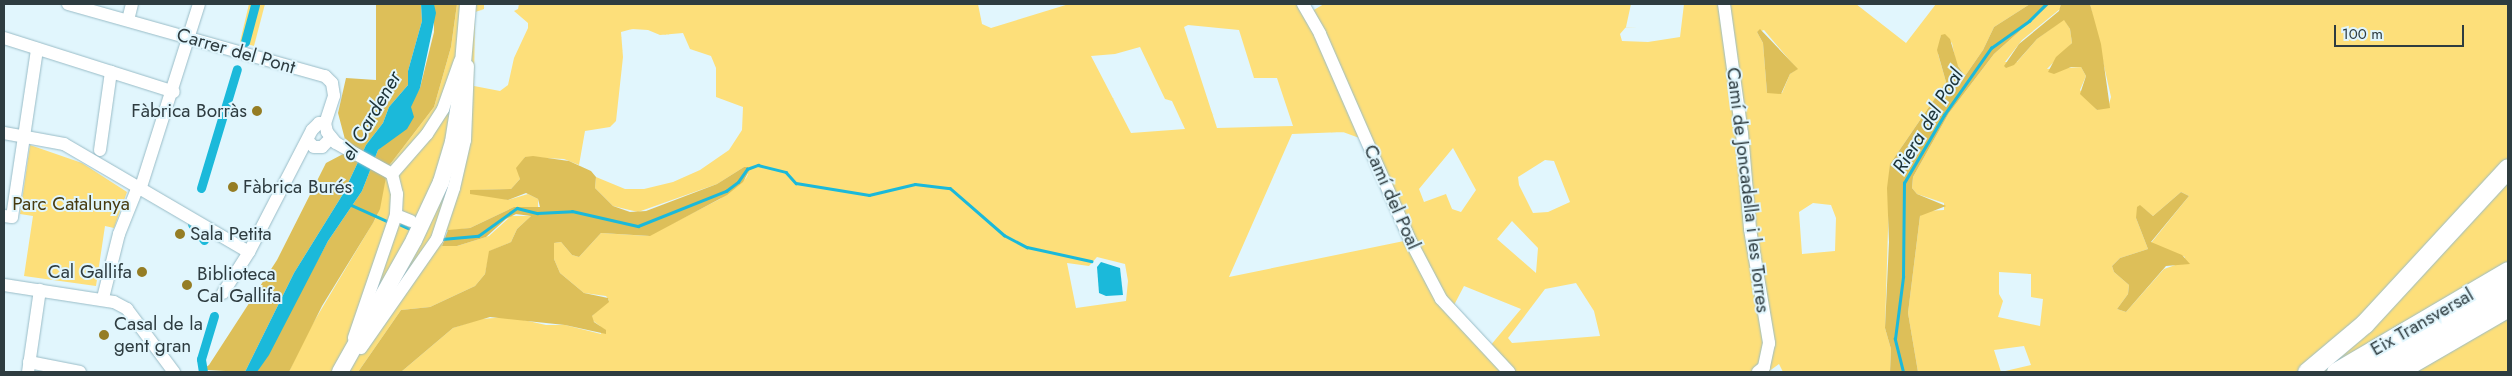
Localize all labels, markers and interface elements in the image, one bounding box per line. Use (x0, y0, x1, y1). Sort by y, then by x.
scale bar (2337, 15, 2467, 47)
street label: Carrer del Pont (174, 23, 298, 79)
text: 100 m (2342, 23, 2383, 45)
water label: Riera del Poal (1887, 65, 1969, 177)
street label: Camí de Joncadella i les Torres (1722, 66, 1774, 314)
water label: el Cardener (336, 67, 406, 165)
place label: Fàbrica Borràs (131, 100, 247, 122)
marker: Fàbrica Borràs (251, 105, 263, 117)
street label: Camí del Poal (1359, 141, 1425, 253)
place label: Fàbrica Burés (243, 176, 352, 198)
marker: Fàbrica Burés (227, 181, 239, 193)
park label: Parc Catalunya (12, 193, 130, 215)
place label: Sala Petita (190, 223, 272, 245)
marker: Sala Petita (174, 228, 186, 240)
place label: Cal Gallifa (48, 261, 132, 283)
place label: Biblioteca Cal Gallifa (197, 263, 281, 307)
marker: Cal Gallifa (136, 266, 148, 278)
marker: Biblioteca Cal Gallifa (181, 279, 193, 291)
street label: Eix Transversal (2366, 283, 2478, 361)
place label: Casal de la gent gran (114, 313, 203, 357)
marker: Casal de la gent gran (98, 329, 110, 341)

